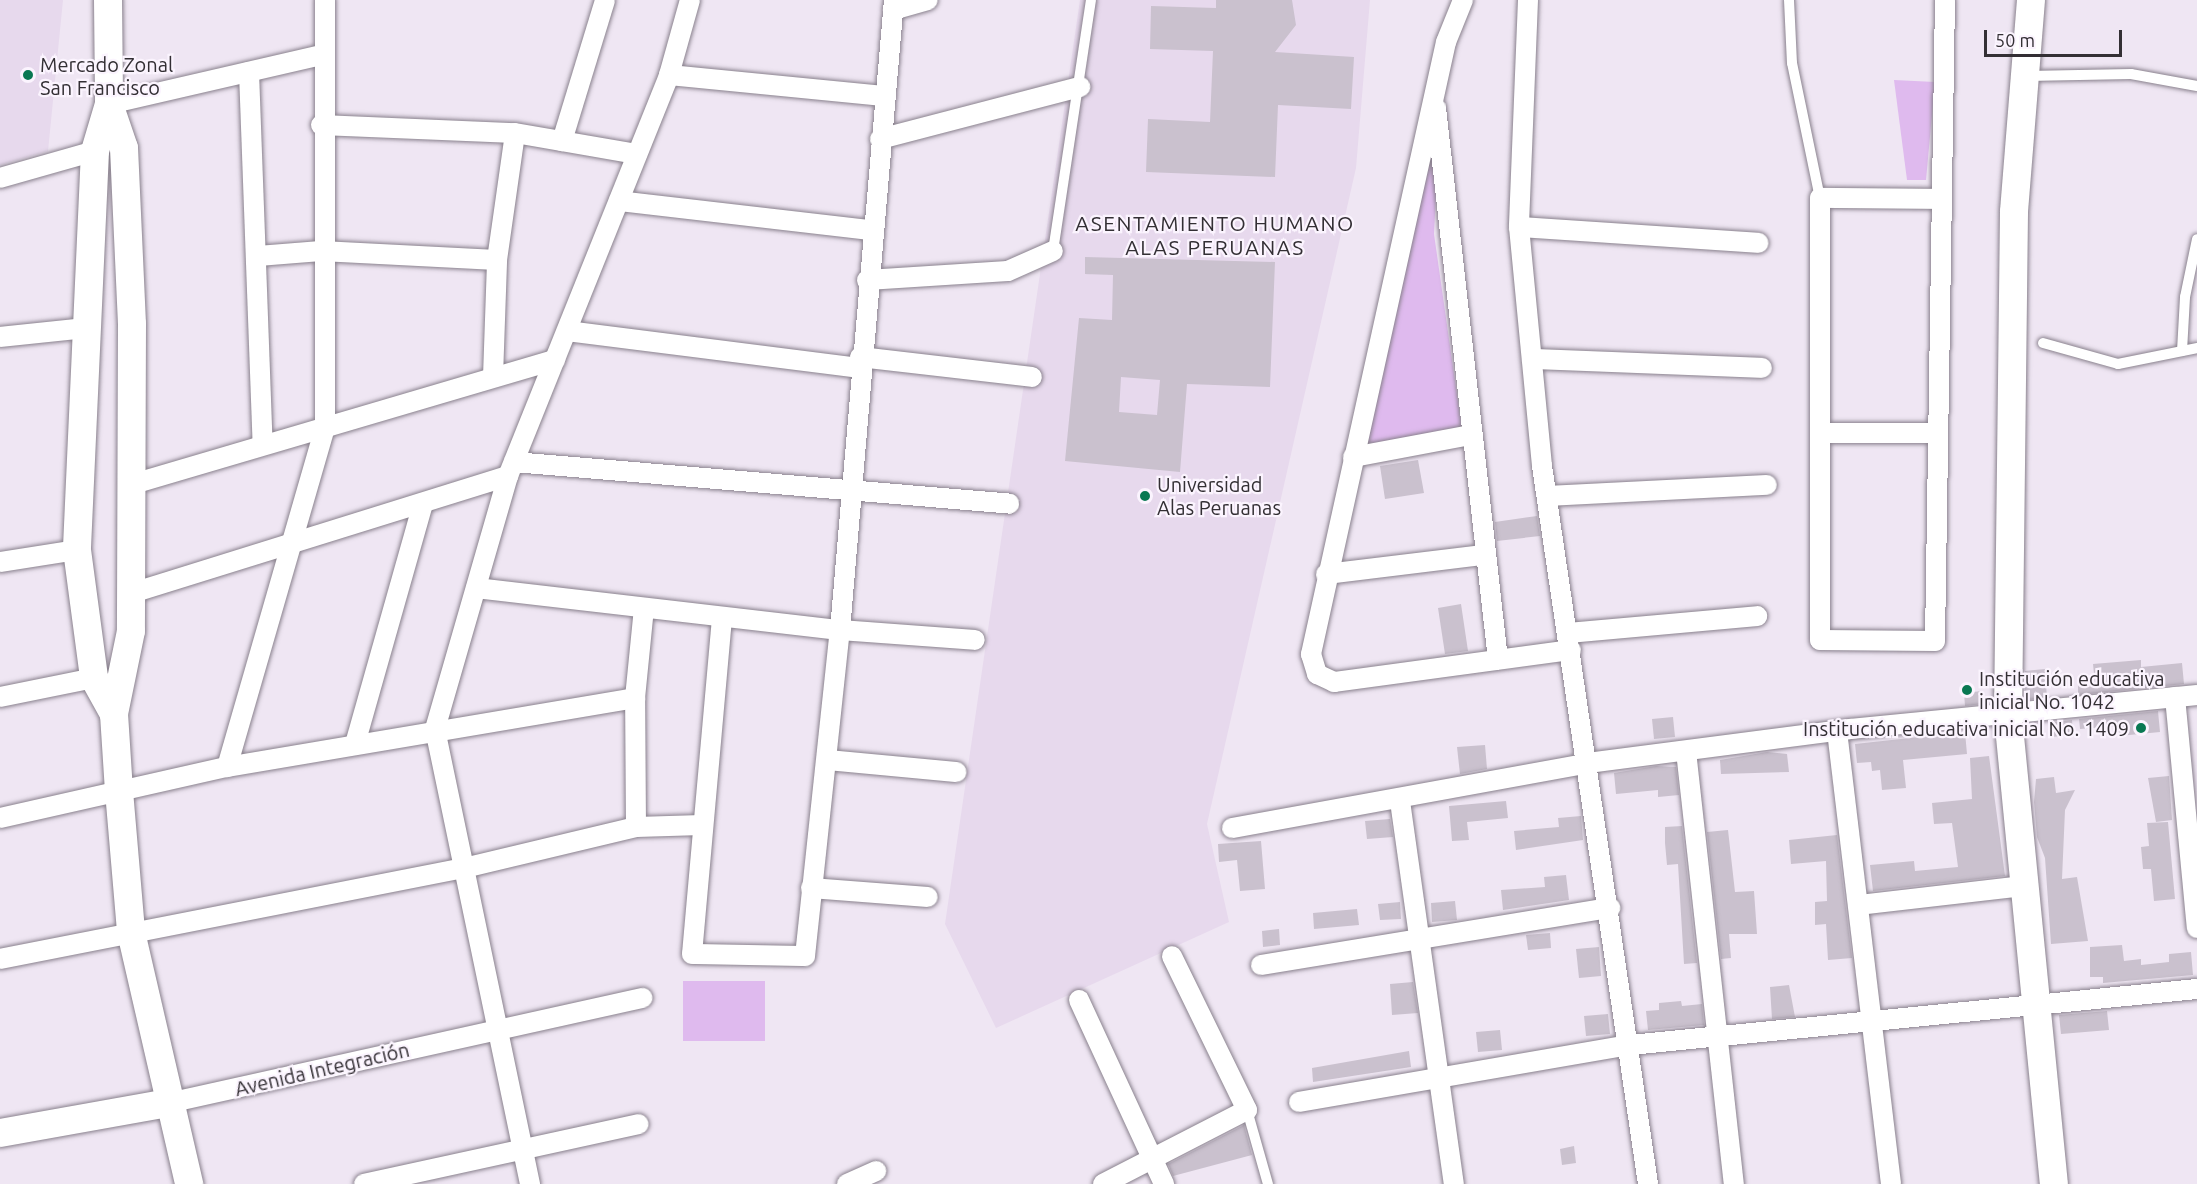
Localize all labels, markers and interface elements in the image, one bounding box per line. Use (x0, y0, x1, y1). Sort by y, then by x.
scale bar (1987, 18, 2125, 56)
text: 50 m (1995, 30, 2035, 50)
place label: Mercado Zonal San Francisco (40, 52, 173, 99)
marker: Mercado Zonal San Francisco (21, 68, 35, 82)
district label: ASENTAMIENTO HUMANO ALAS PERUANAS (1075, 210, 1355, 260)
place label: Universidad Alas Peruanas (1157, 472, 1281, 519)
marker: Universidad Alas Peruanas (1138, 489, 1152, 503)
place label: Institución educativa inicial No. 1042 (1979, 666, 2164, 713)
marker: Institución educativa inicial No. 1042 (1960, 683, 1974, 697)
place label: Institución educativa inicial No. 1409 (1803, 716, 2129, 740)
marker: Institución educativa inicial No. 1409 (2134, 721, 2148, 735)
street label: Avenida Integración (232, 1037, 412, 1101)

